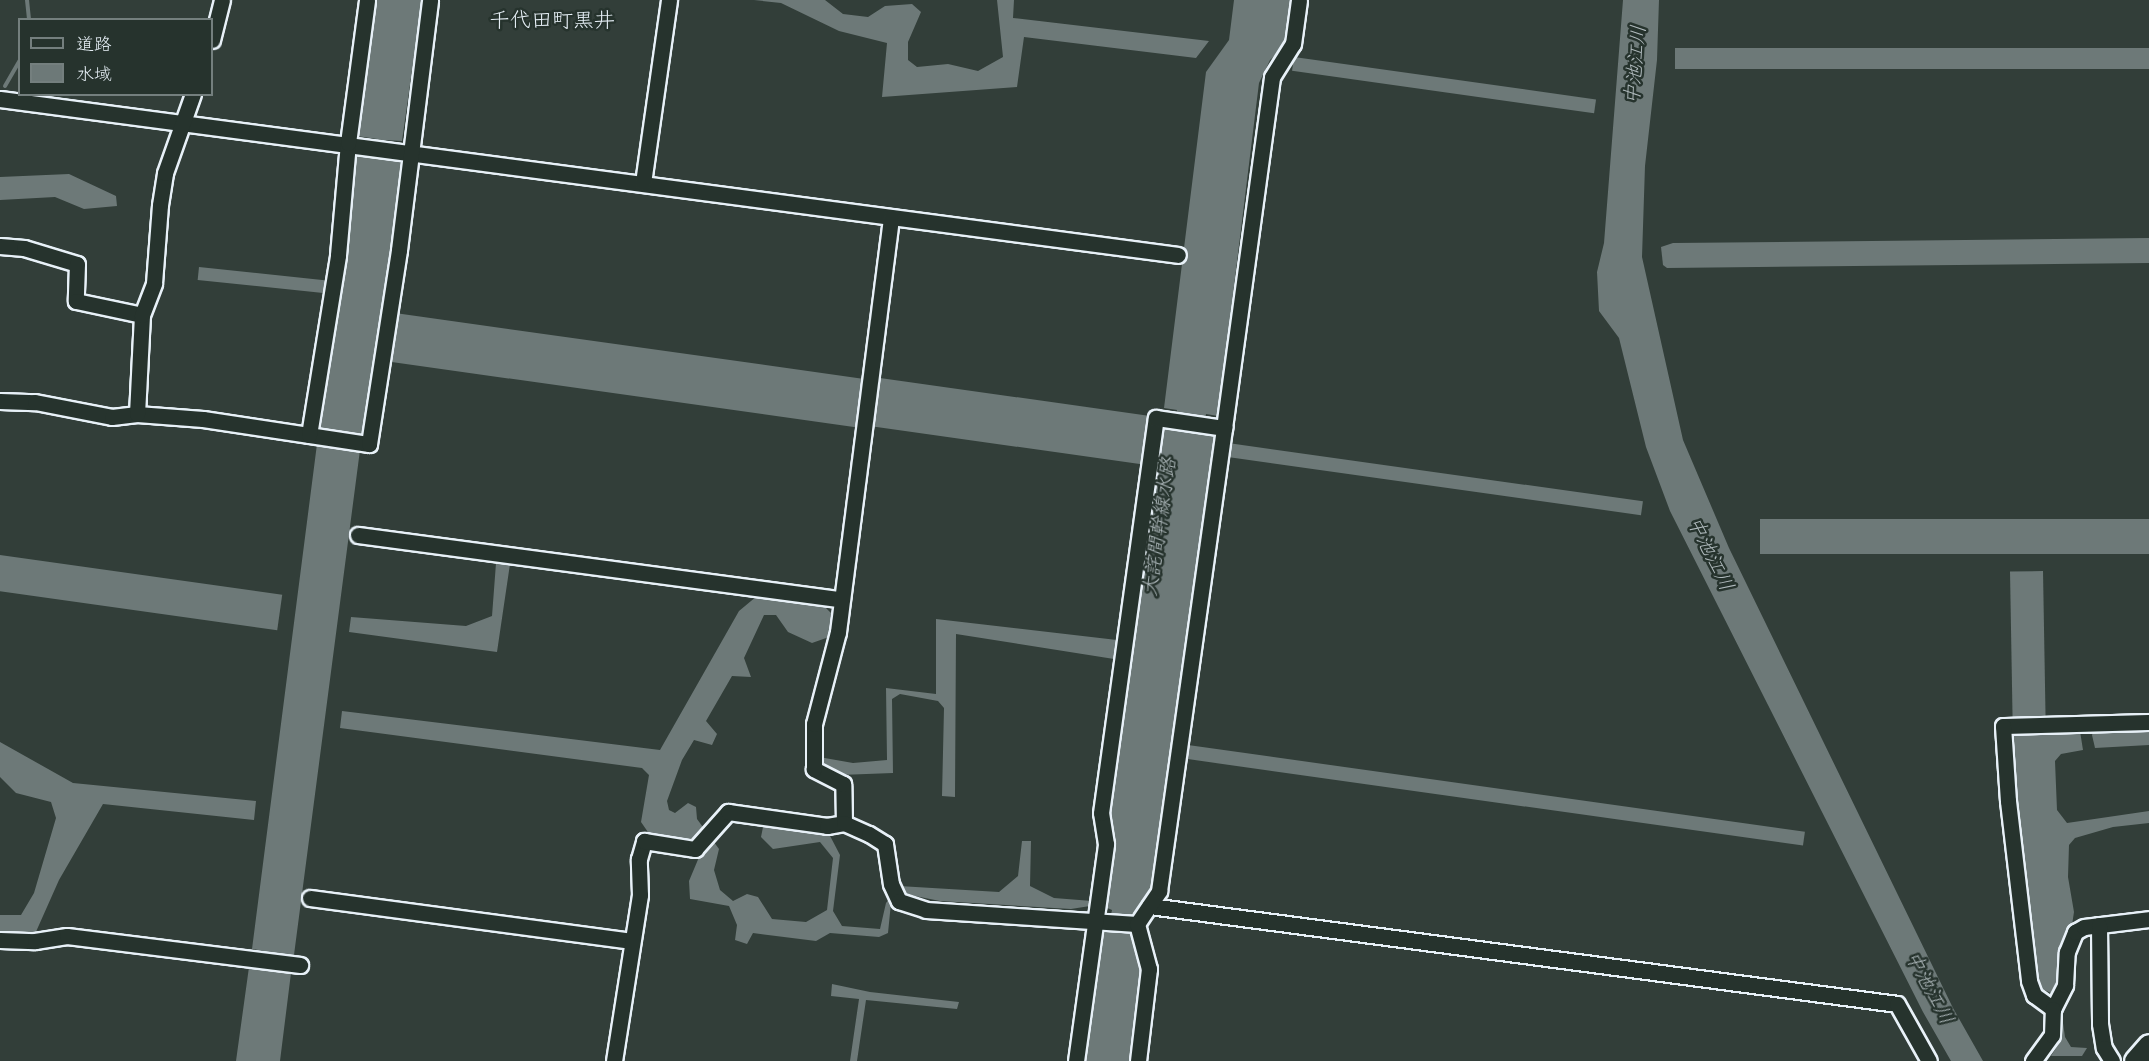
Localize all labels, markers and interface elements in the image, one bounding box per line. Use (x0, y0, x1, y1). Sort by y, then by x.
district label: 千代田町黒井 (489, 8, 615, 34)
legend (18, 18, 213, 96)
water label: 中池江川 (1621, 24, 1651, 106)
text: 道路 (76, 33, 112, 57)
text: 水域 (76, 63, 112, 87)
water label: 大詫間幹線水路 (1138, 456, 1182, 598)
water label: 中池江川 (1682, 513, 1738, 595)
water label: 中池江川 (1900, 947, 1958, 1029)

